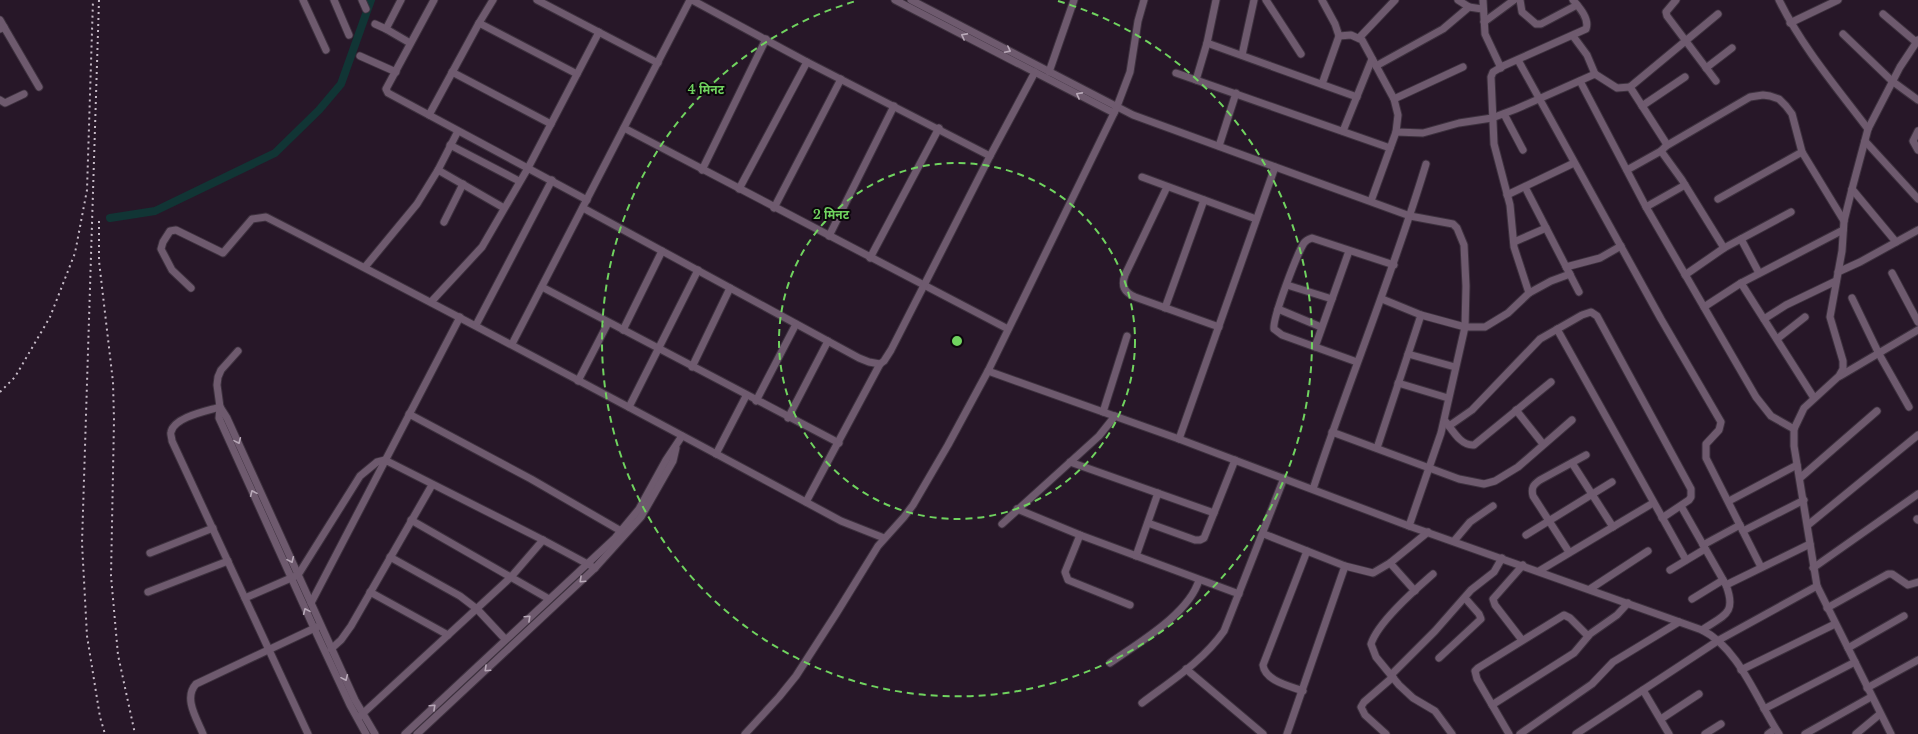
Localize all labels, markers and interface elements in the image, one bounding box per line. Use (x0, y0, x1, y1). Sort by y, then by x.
one-way arrow (961, 33, 968, 40)
one-way arrow (1003, 46, 1011, 53)
text: 4 मिनट (688, 82, 725, 97)
one-way arrow (1076, 92, 1084, 100)
text: 2 मिनट (813, 207, 850, 222)
centre of rings (950, 334, 964, 348)
one-way arrow (233, 437, 241, 445)
one-way arrow (250, 489, 258, 497)
one-way arrow (286, 555, 294, 563)
one-way arrow (579, 575, 587, 583)
one-way arrow (303, 608, 311, 615)
one-way arrow (523, 616, 531, 623)
one-way arrow (484, 664, 492, 672)
one-way arrow (340, 674, 348, 682)
one-way arrow (428, 704, 436, 712)

